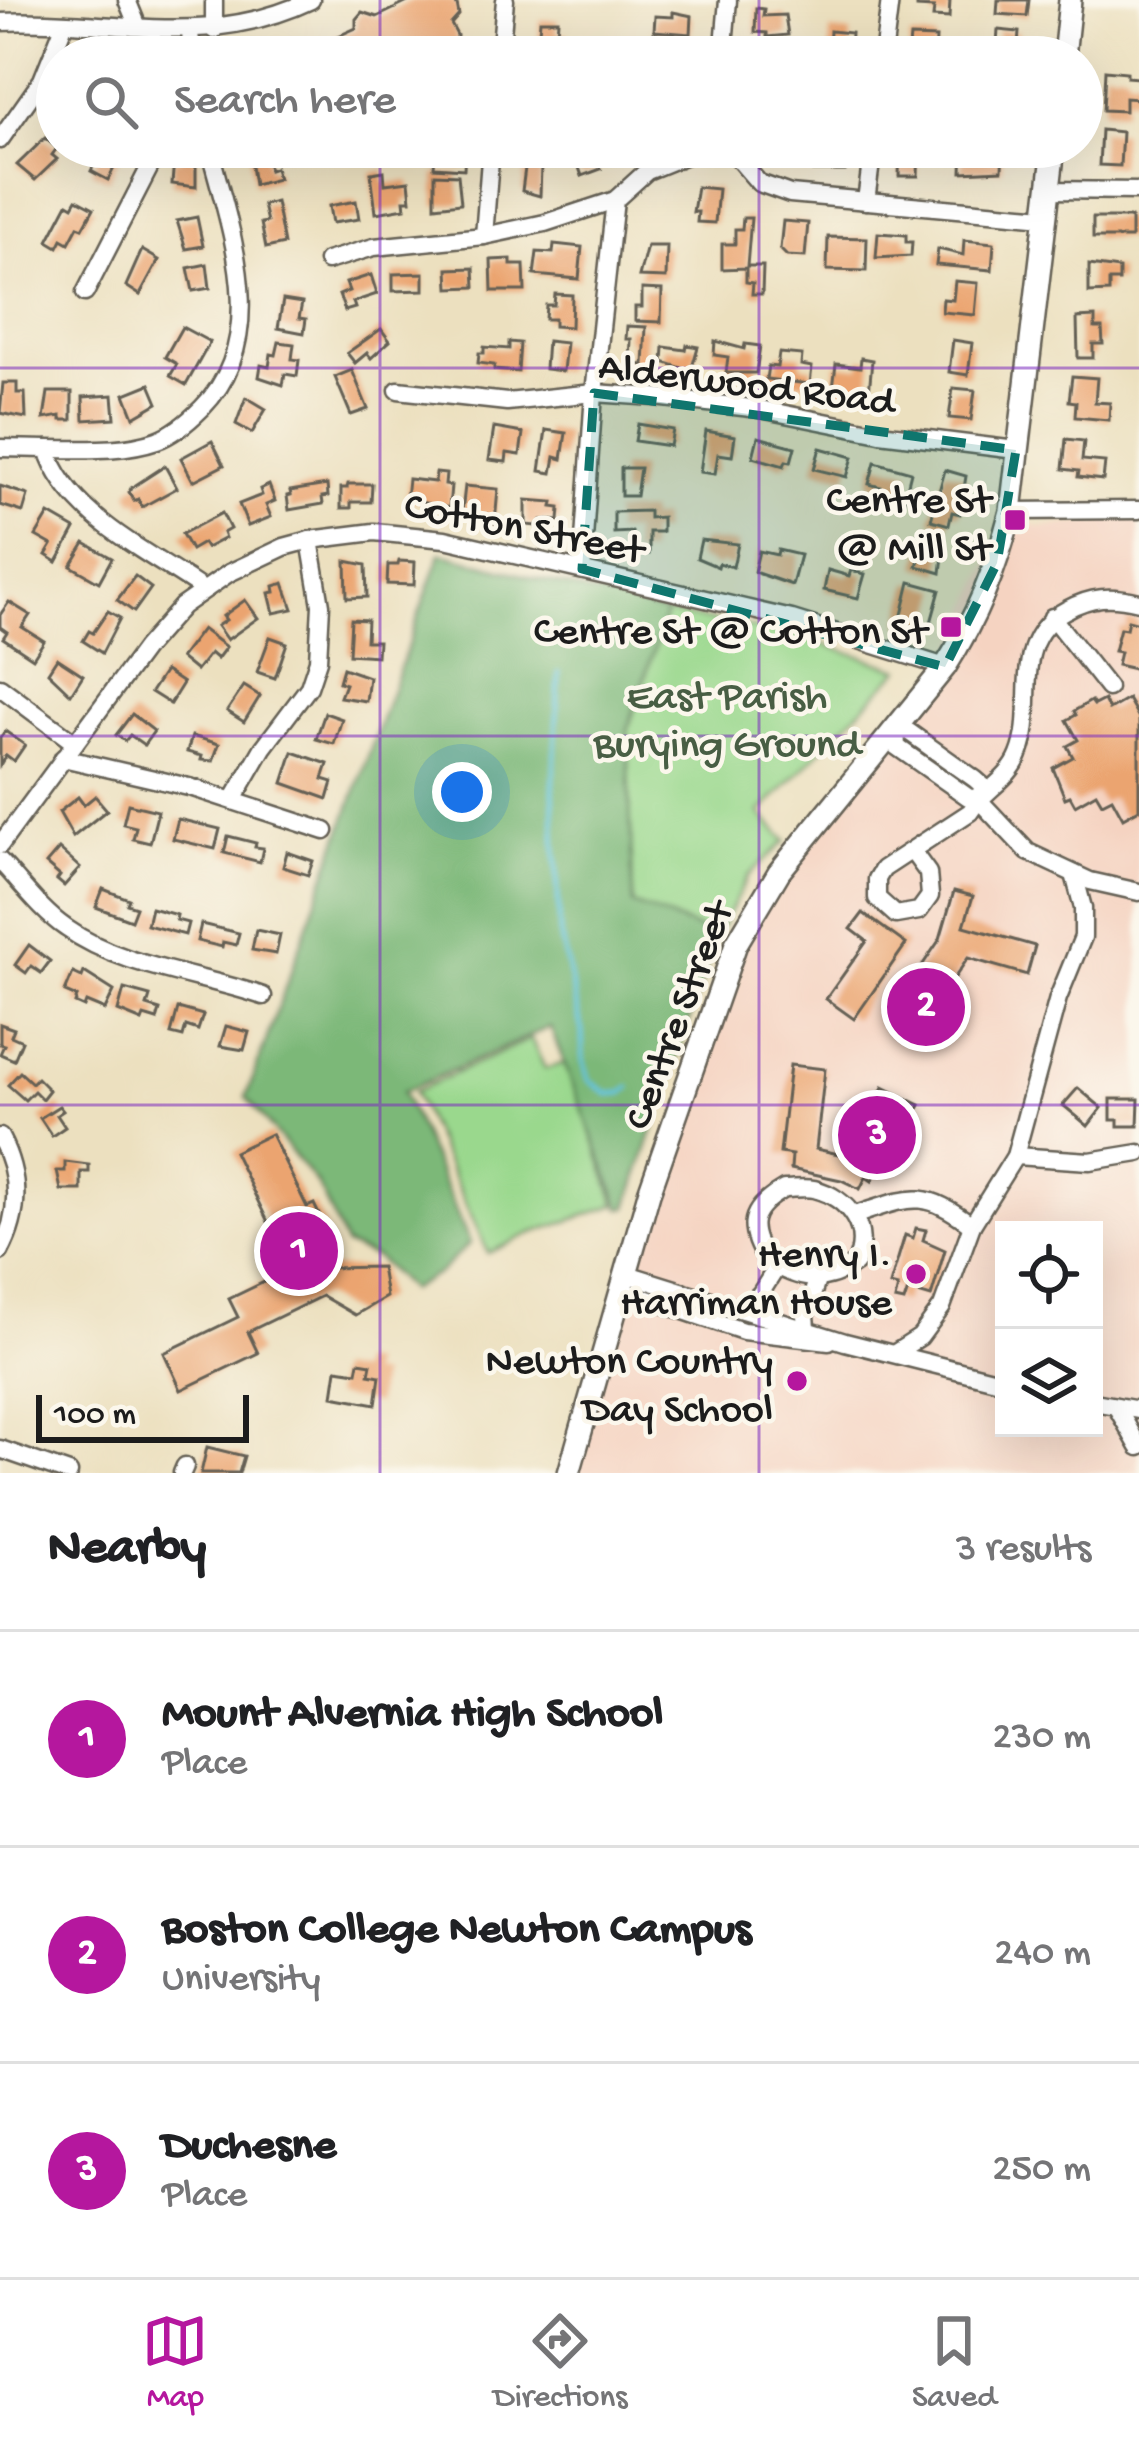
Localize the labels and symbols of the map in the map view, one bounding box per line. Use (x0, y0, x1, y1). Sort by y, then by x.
street label: Alderwood Road (595, 345, 900, 430)
place label: Centre St @ Mill St (826, 479, 995, 576)
street label: Cotton Street (400, 484, 651, 579)
marker: Centre St @ Mill St (1002, 507, 1028, 533)
place label: Centre St @ Cotton St (534, 610, 931, 659)
marker: Centre St @ Cotton St (938, 614, 964, 640)
park label: East Parish Burying Ground (592, 675, 864, 772)
your location (432, 762, 492, 822)
street label: Centre Street (616, 892, 749, 1138)
pin: 2 (887, 962, 965, 1052)
pin: 3 (838, 1090, 916, 1180)
pin: 1 (260, 1206, 338, 1296)
place label: Henry I. Harriman House (620, 1233, 893, 1330)
marker: Henry I. Harriman House (903, 1261, 929, 1287)
place label: Newton Country Day School (486, 1340, 773, 1437)
marker: Newton Country Day School (784, 1368, 810, 1394)
scale bar (36, 1389, 249, 1442)

